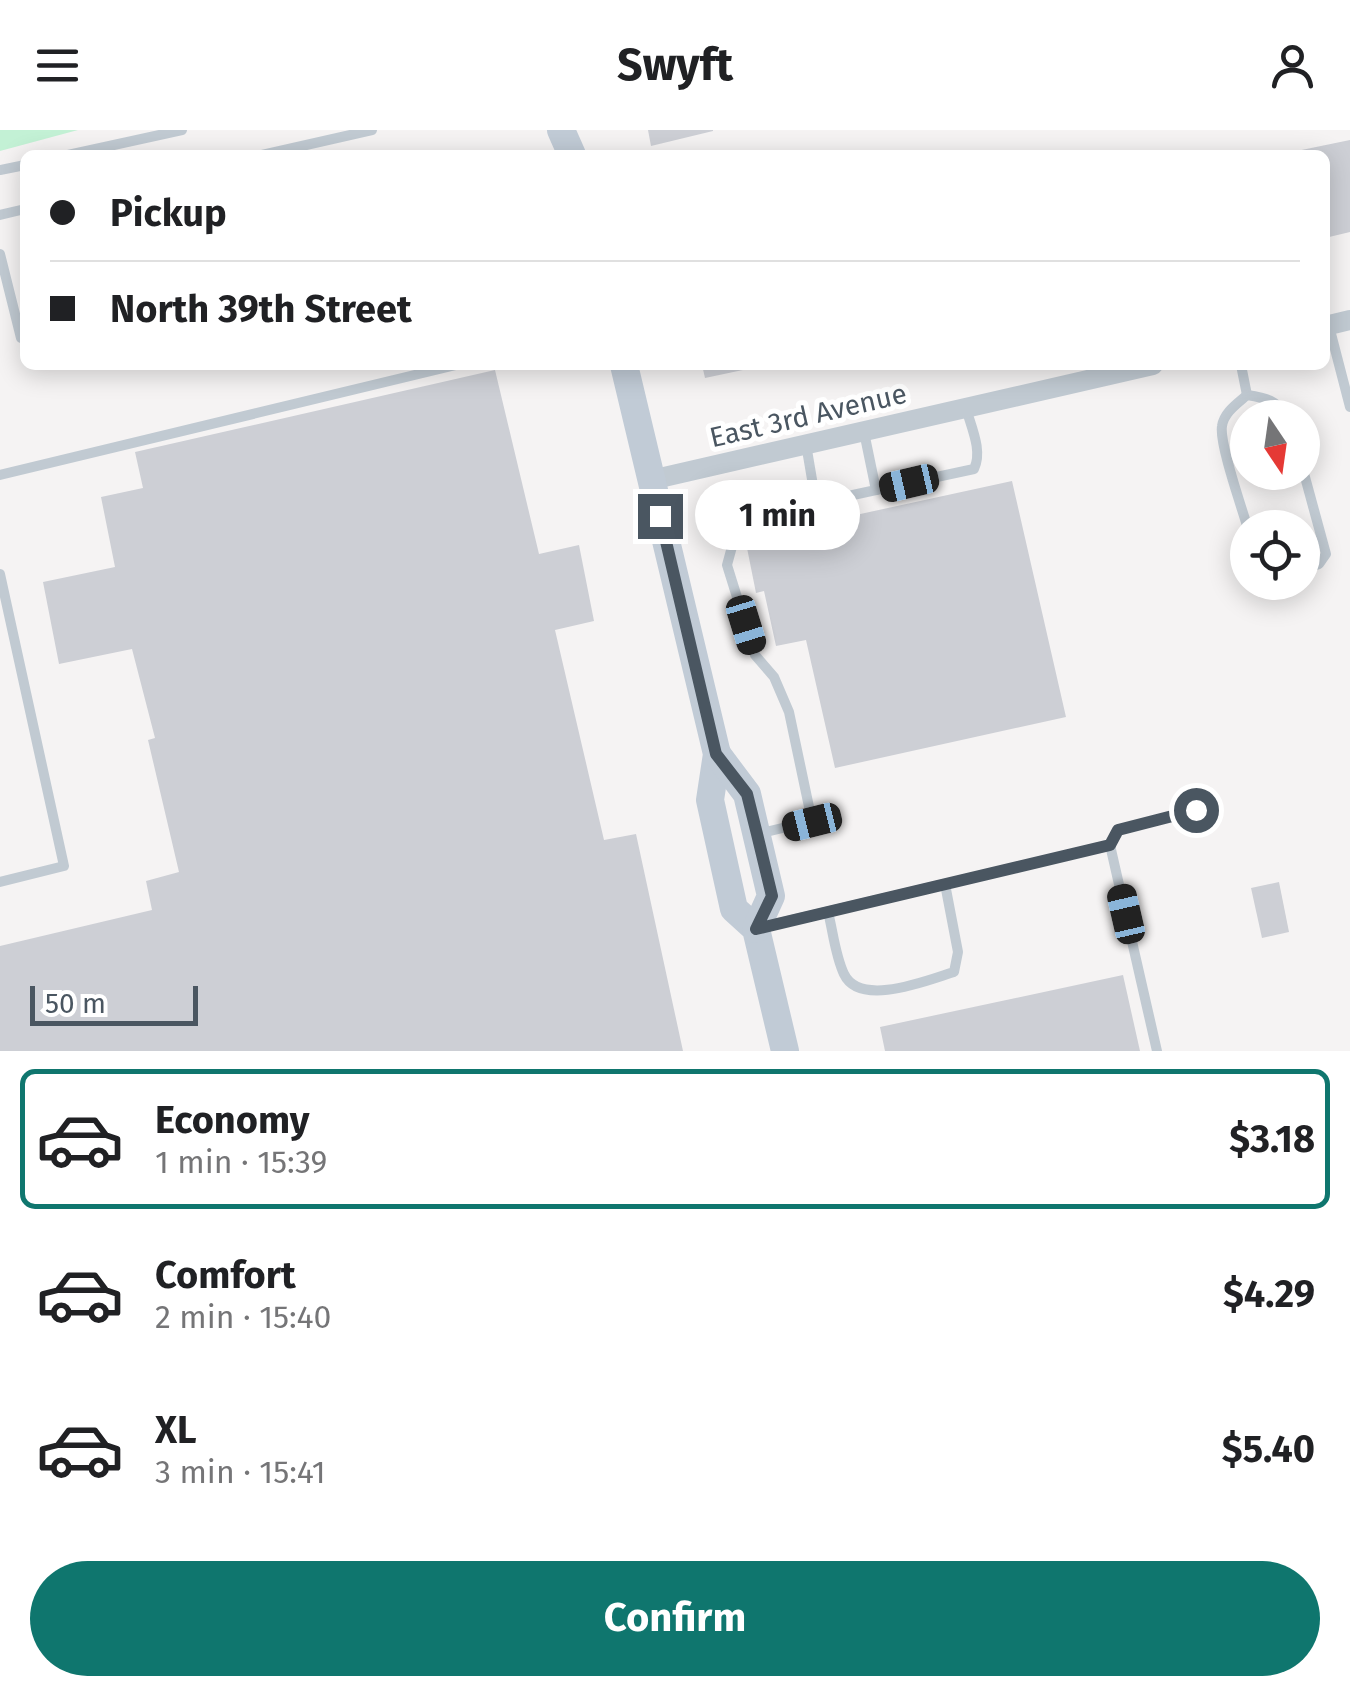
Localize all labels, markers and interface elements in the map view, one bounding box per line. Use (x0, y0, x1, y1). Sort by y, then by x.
icon: menu (30, 38, 85, 93)
text: Swyft (617, 38, 733, 92)
icon: person (1265, 38, 1320, 93)
text: Pickup (110, 190, 227, 236)
text: North 39th Street (110, 286, 412, 332)
street label: East 3rd Avenue (706, 377, 910, 454)
north arrow (1230, 400, 1320, 490)
map controls (1230, 400, 1320, 600)
car (876, 462, 942, 504)
callout: 1 min (695, 481, 860, 551)
route end (638, 494, 683, 539)
text: 1 min (739, 496, 816, 534)
button: locate (1230, 510, 1320, 600)
car (723, 592, 769, 658)
route start (1174, 788, 1219, 833)
car (779, 800, 845, 844)
car (1105, 881, 1147, 947)
scale bar (30, 981, 198, 1026)
text: 50 m (45, 987, 106, 1020)
icon: car (35, 1094, 125, 1184)
text: Economy (155, 1097, 310, 1143)
text: $3.18 (1229, 1116, 1315, 1162)
text: 1 min · 15:39 (155, 1143, 327, 1181)
icon: car (35, 1249, 125, 1339)
text: Comfort (155, 1252, 296, 1298)
text: $4.29 (1223, 1271, 1315, 1317)
text: 2 min · 15:40 (155, 1298, 331, 1336)
icon: car (35, 1404, 125, 1494)
text: XL (155, 1407, 197, 1453)
text: $5.40 (1222, 1426, 1315, 1472)
text: 3 min · 15:41 (155, 1453, 326, 1491)
button: Confirm (30, 1561, 1320, 1676)

